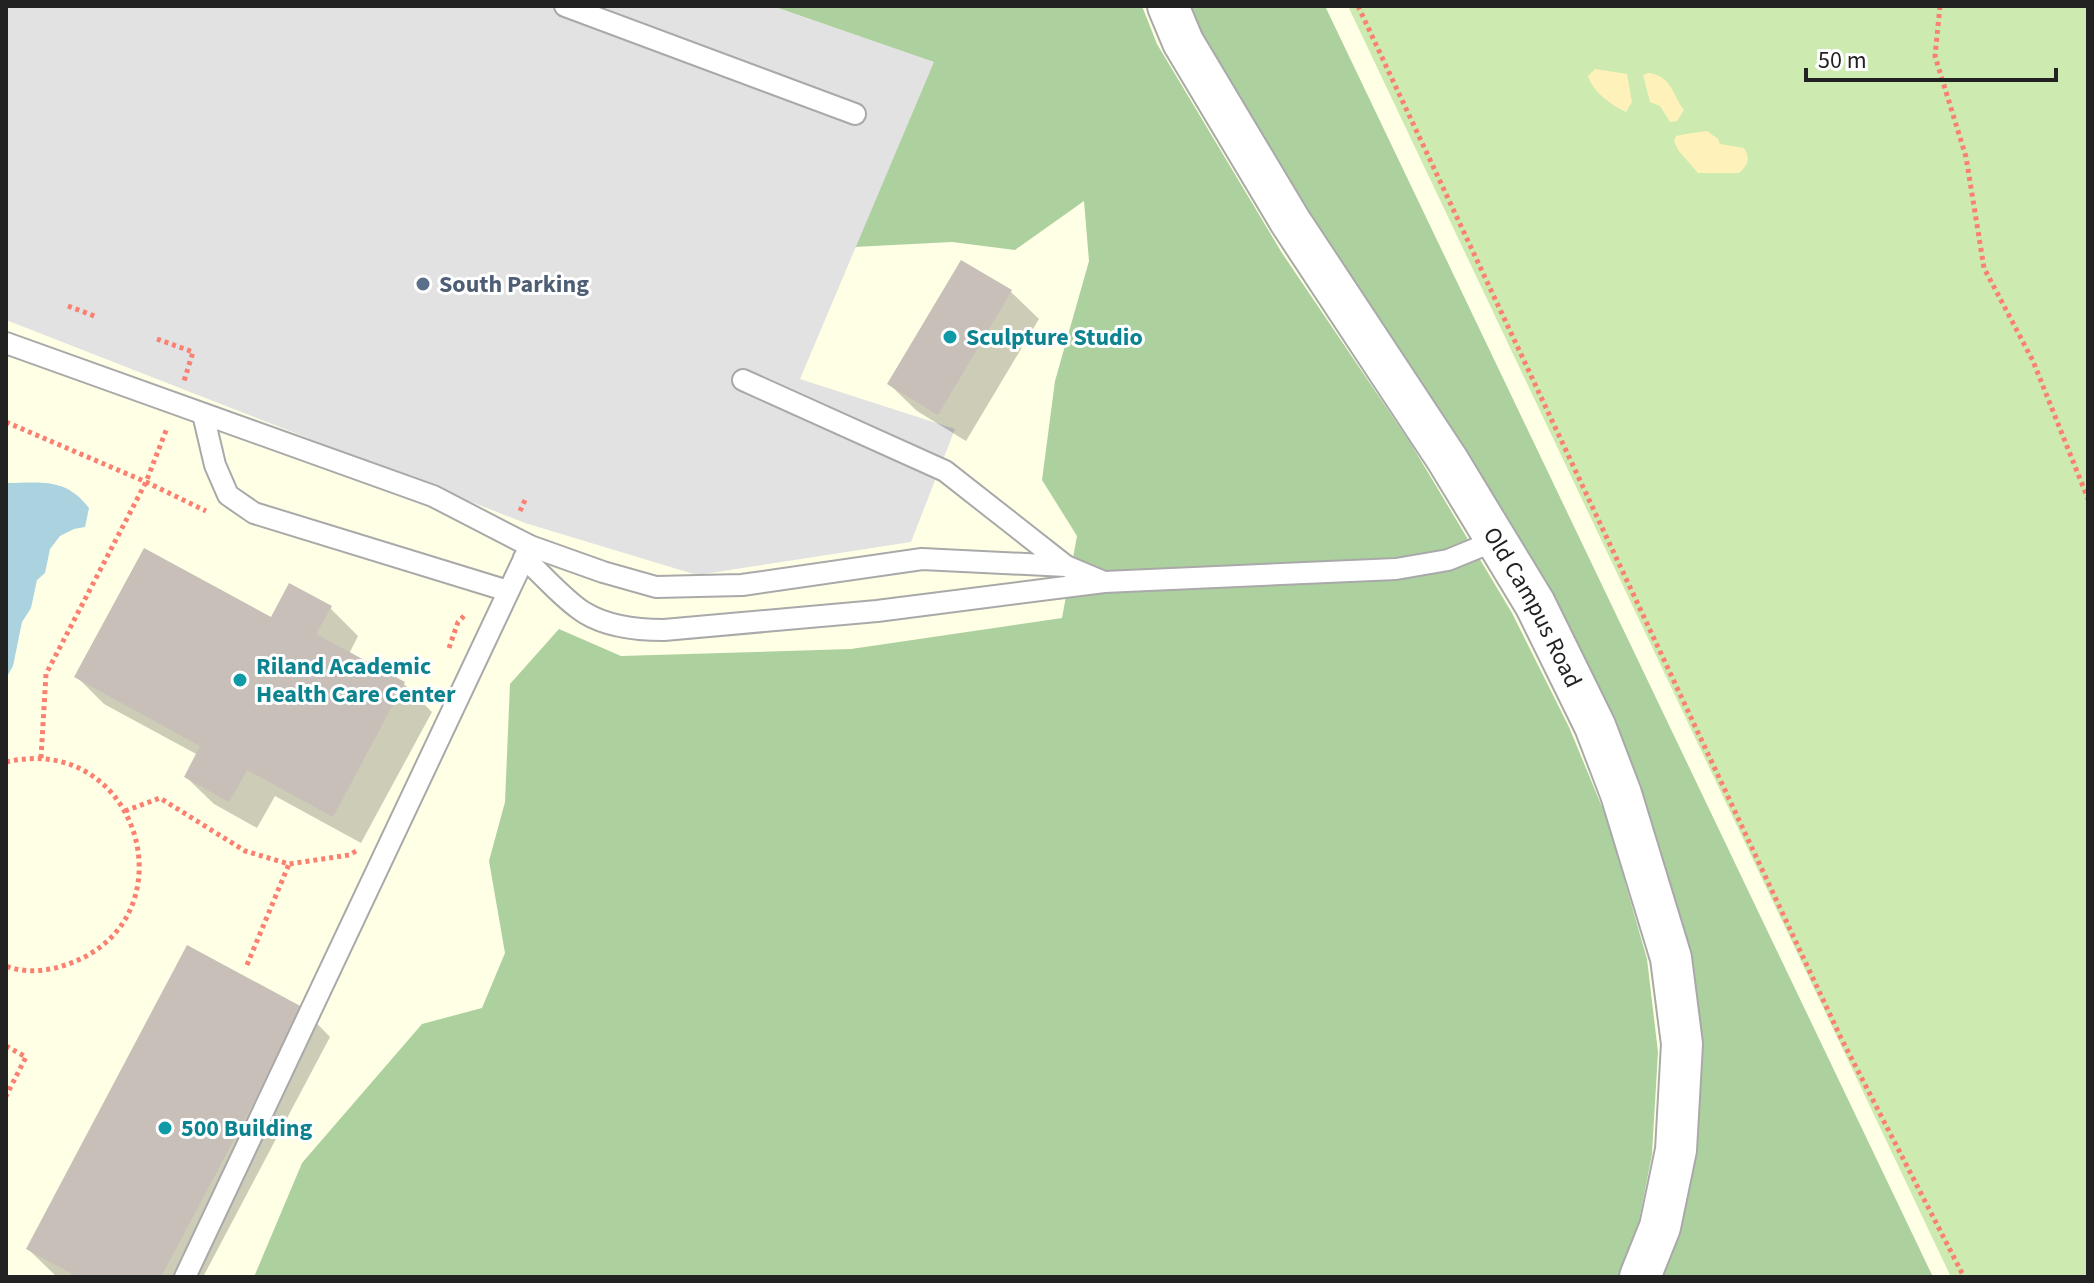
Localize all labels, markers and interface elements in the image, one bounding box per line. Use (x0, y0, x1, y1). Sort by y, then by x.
scale bar (1806, 32, 2056, 82)
text: 50 m (1818, 43, 1867, 78)
place label: South Parking (439, 267, 589, 302)
marker: South Parking (414, 275, 432, 293)
place label: Sculpture Studio (966, 320, 1143, 355)
marker: Sculpture Studio (941, 328, 959, 346)
street label: Old Campus Road (1475, 520, 1591, 693)
place label: Riland Academic Health Care Center (256, 649, 456, 712)
marker: Riland Academic Health Care Center (231, 671, 249, 689)
place label: 500 Building (181, 1111, 313, 1146)
marker: 500 Building (156, 1119, 174, 1137)

